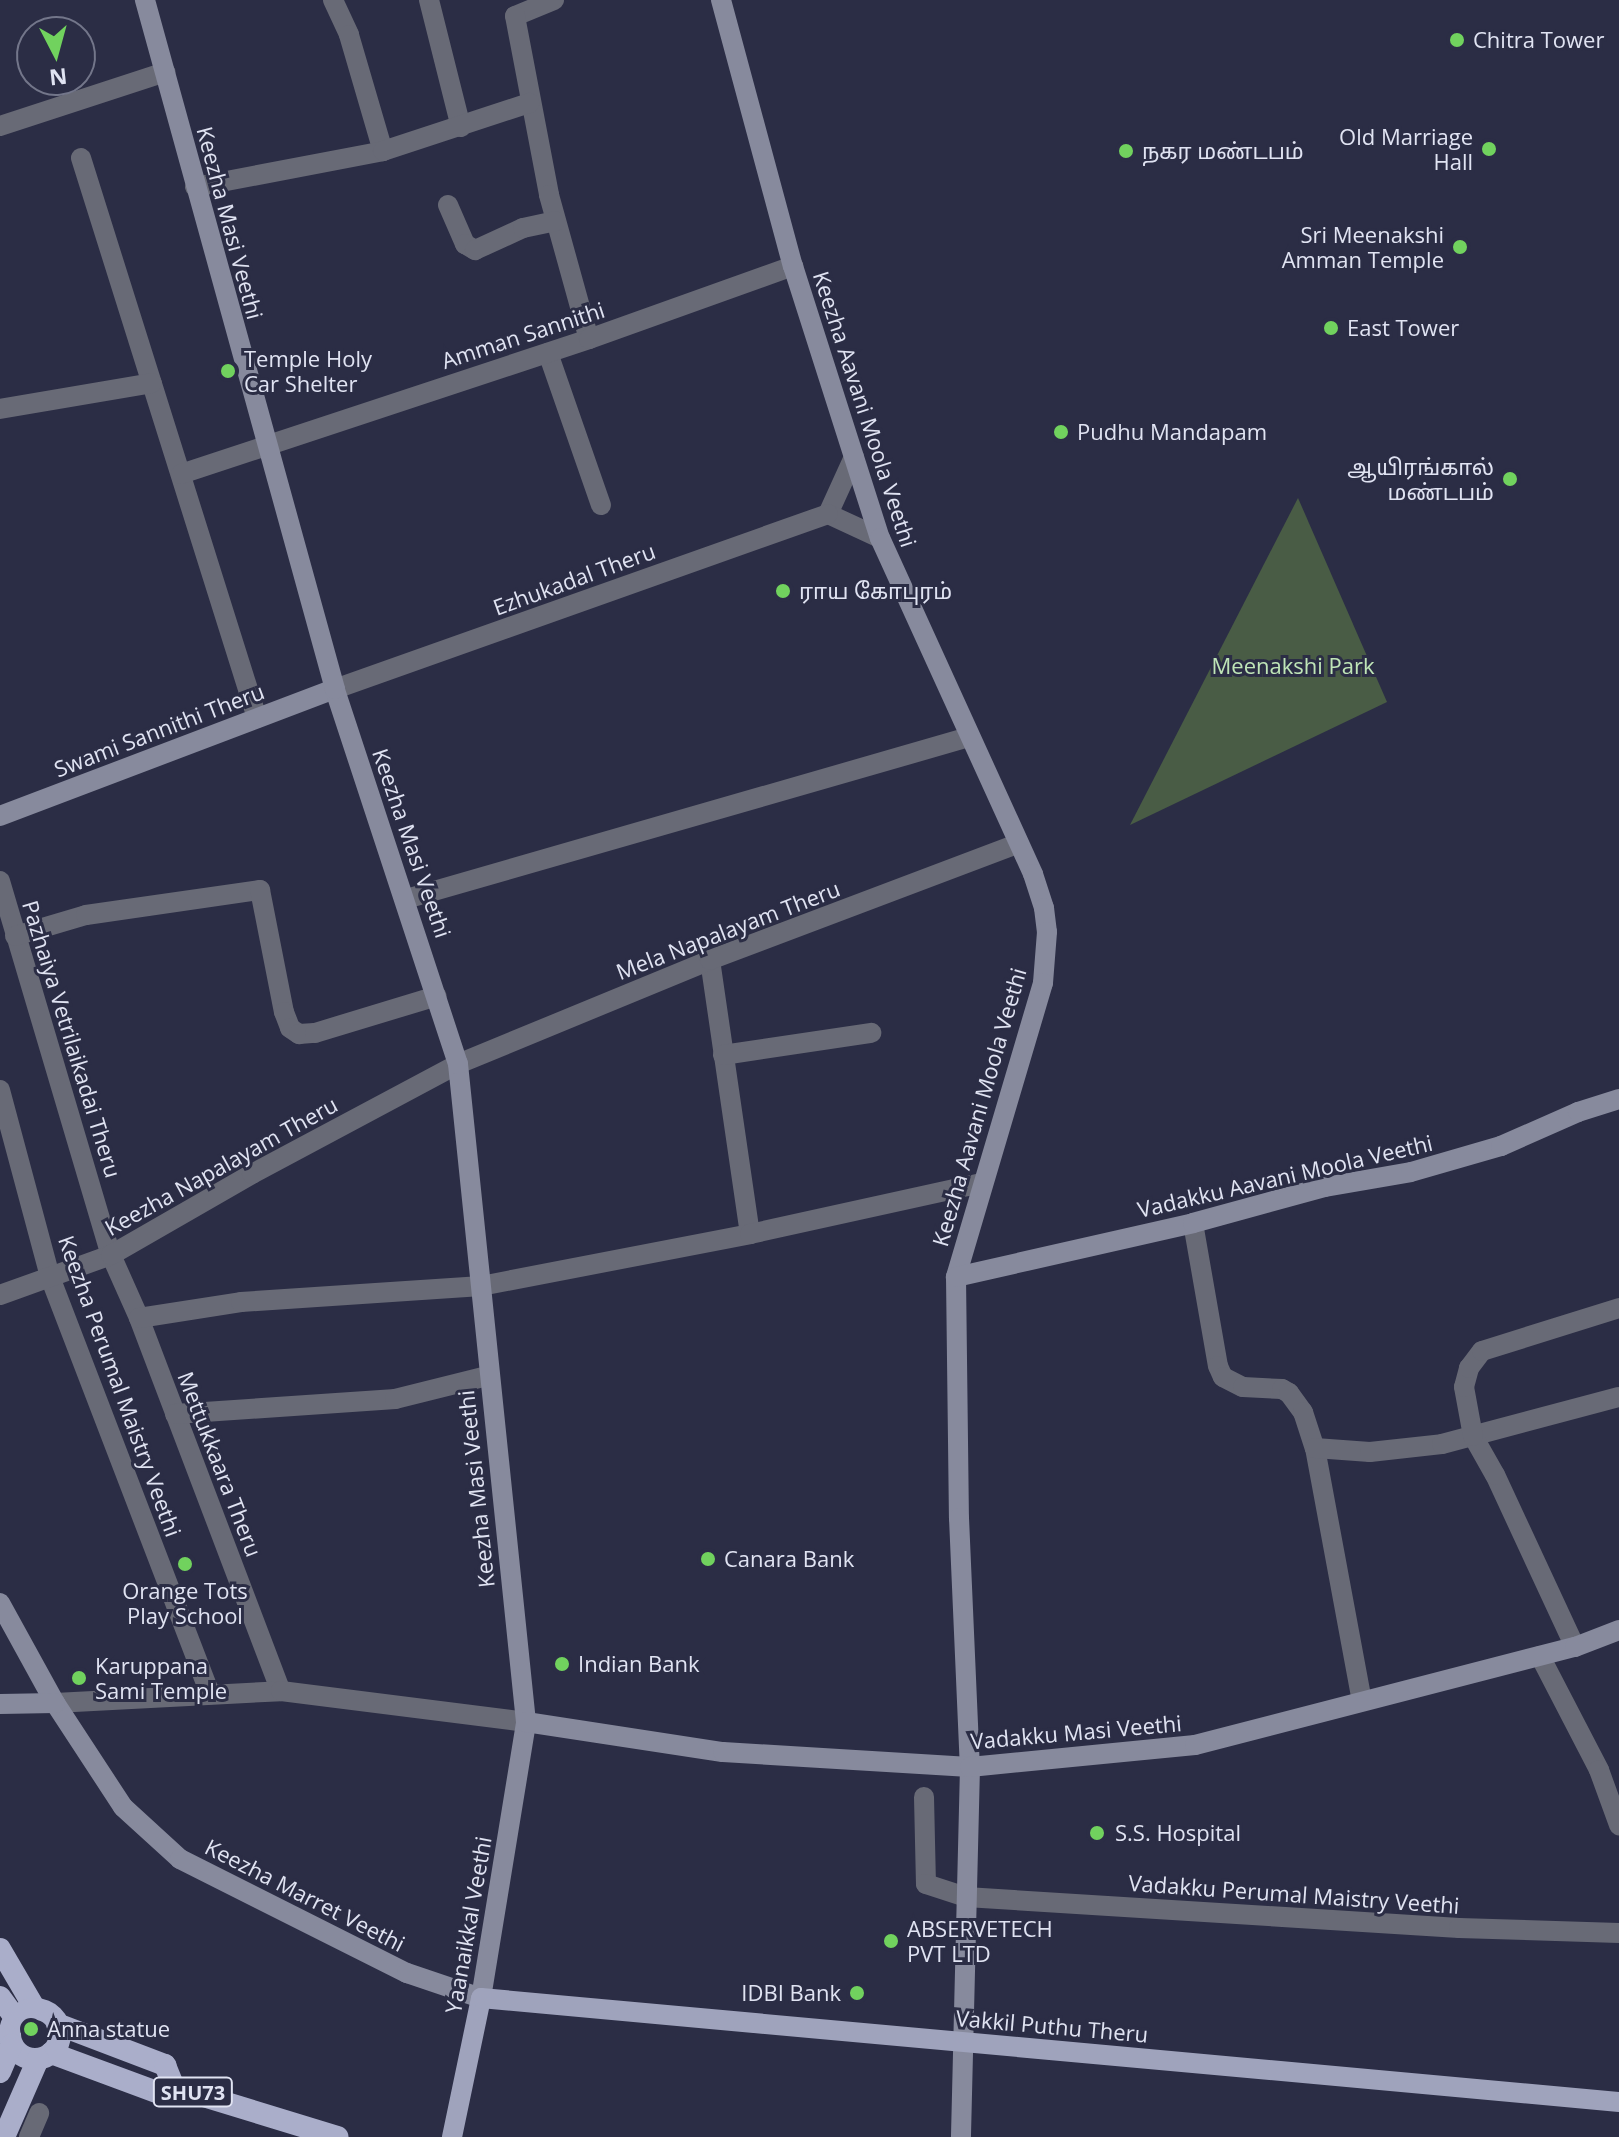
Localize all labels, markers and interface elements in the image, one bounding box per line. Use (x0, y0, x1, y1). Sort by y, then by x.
north arrow (16, 16, 96, 96)
place label: Chitra Tower (1473, 27, 1604, 53)
marker: Chitra Tower (1448, 31, 1466, 49)
text: N (48, 62, 69, 94)
place label: Old Marriage Hall (1339, 123, 1473, 174)
street label: Keezha Masi Veethi (192, 124, 268, 322)
place label: நகர மண்டபம் (1142, 138, 1304, 164)
marker: Old Marriage Hall (1480, 140, 1498, 158)
marker: நகர மண்டபம் (1117, 142, 1135, 160)
place label: Sri Meenakshi Amman Temple (1282, 221, 1444, 272)
marker: Sri Meenakshi Amman Temple (1451, 238, 1469, 256)
street label: Keezha Aavani Moola Veethi (808, 268, 922, 550)
street label: Amman Sannithi (438, 296, 608, 374)
place label: East Tower (1347, 315, 1459, 341)
marker: East Tower (1322, 319, 1340, 337)
place label: Temple Holy Car Shelter (244, 345, 372, 396)
marker: Temple Holy Car Shelter (219, 362, 237, 380)
place label: Pudhu Mandapam (1077, 419, 1267, 445)
marker: Pudhu Mandapam (1052, 423, 1070, 441)
place label: ஆயிரங்கால் மண்டபம் (1347, 453, 1494, 504)
marker: ஆயிரங்கால் மண்டபம் (1501, 470, 1519, 488)
street label: Ezhukadal Theru (489, 537, 659, 621)
place label: ராய கோபுரம் (799, 578, 952, 604)
marker: ராய கோபுரம் (774, 582, 792, 600)
park label: Meenakshi Park (1211, 653, 1375, 679)
street label: Swami Sannithi Theru (50, 678, 268, 782)
street label: Keezha Masi Veethi (367, 745, 457, 941)
street label: Mela Napalayam Theru (612, 875, 844, 985)
street label: Pazhaiya Vetrilaikadai Theru (17, 897, 127, 1181)
street label: Keezha Aavani Moola Veethi (927, 965, 1031, 1249)
street label: Keezha Napalayam Theru (100, 1091, 342, 1241)
street label: Vadakku Aavani Moola Veethi (1135, 1129, 1435, 1223)
street label: Keezha Perumal Maistry Veethi (53, 1232, 187, 1540)
street label: Mettukkaara Theru (173, 1368, 267, 1560)
street label: Keezha Masi Veethi (453, 1389, 499, 1589)
place label: Canara Bank (724, 1546, 854, 1572)
marker: Canara Bank (699, 1550, 717, 1568)
marker: Orange Tots Play School (176, 1555, 194, 1573)
place label: Orange Tots Play School (122, 1577, 248, 1628)
place label: Indian Bank (578, 1651, 700, 1677)
place label: Karuppana Sami Temple (95, 1652, 227, 1704)
marker: Indian Bank (553, 1655, 571, 1673)
marker: Karuppana Sami Temple (70, 1669, 88, 1687)
street label: Vadakku Masi Veethi (969, 1710, 1183, 1754)
place label: S.S. Hospital (1115, 1820, 1241, 1846)
marker: S.S. Hospital (1086, 1822, 1108, 1844)
street label: Keezha Marret Veethi (201, 1833, 409, 1957)
street label: Yaanaikkal Veethi (439, 1834, 497, 2016)
street label: Vadakku Perumal Maistry Veethi (1128, 1869, 1460, 1919)
place label: ABSERVETECH PVT LTD (907, 1915, 1053, 1966)
marker: ABSERVETECH PVT LTD (882, 1932, 900, 1950)
place label: IDBI Bank (741, 1980, 841, 2006)
marker: IDBI Bank (848, 1984, 866, 2002)
street label: Vakkil Puthu Theru (955, 2004, 1149, 2048)
place label: Anna statue (47, 2016, 170, 2042)
marker: Anna statue (22, 2020, 40, 2038)
road number: SHU73 (151, 2076, 235, 2108)

